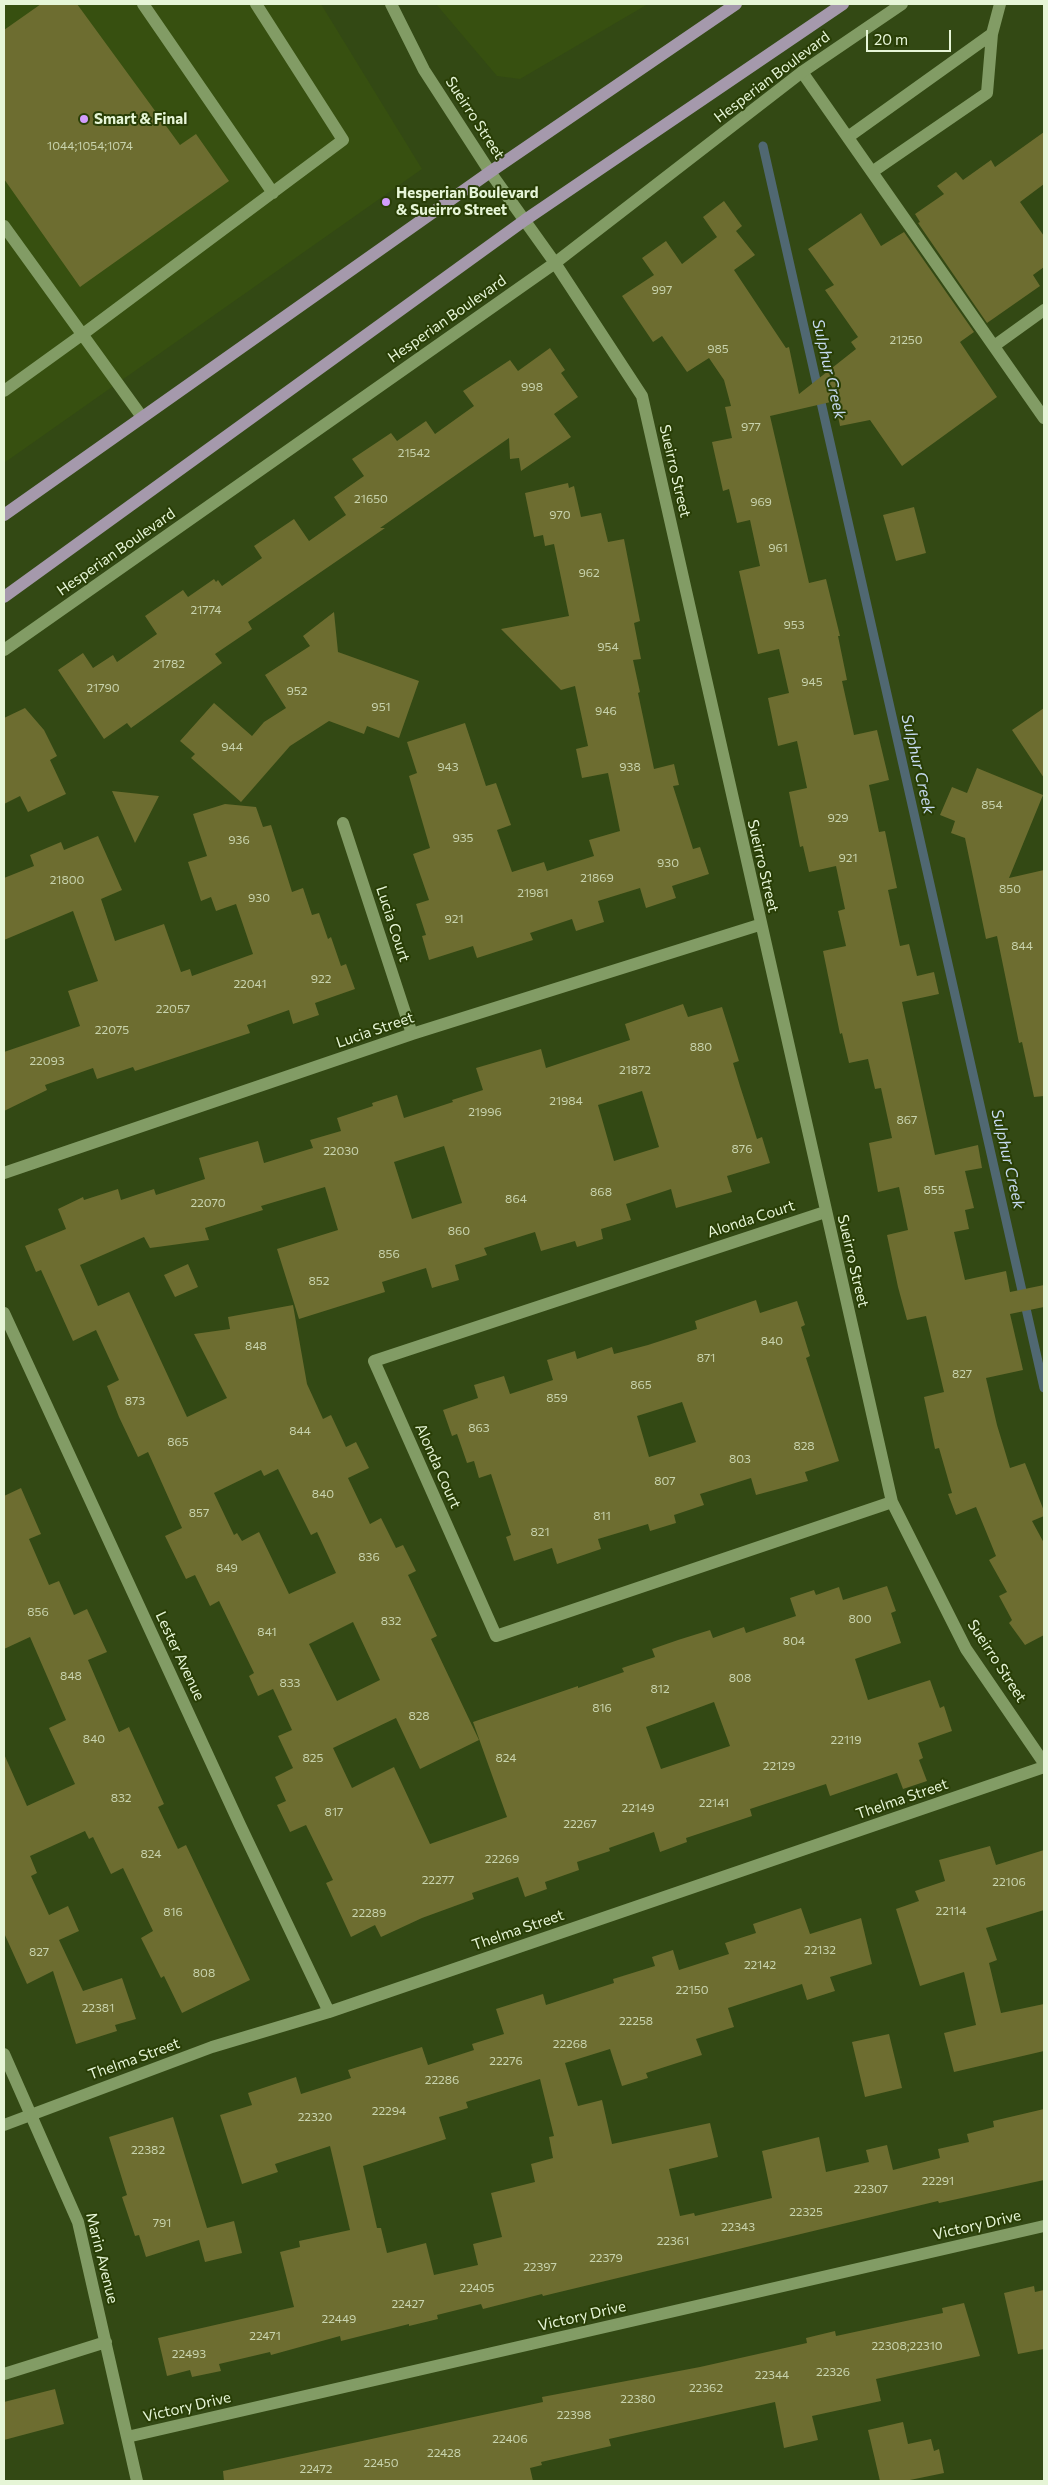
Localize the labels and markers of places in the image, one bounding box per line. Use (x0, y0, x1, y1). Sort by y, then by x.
place label: Smart & Final (94, 110, 187, 128)
marker: Smart & Final (78, 113, 90, 125)
place label: Hesperian Boulevard & Sueirro Street (396, 184, 539, 219)
marker: Hesperian Boulevard & Sueirro Street (380, 196, 392, 208)

